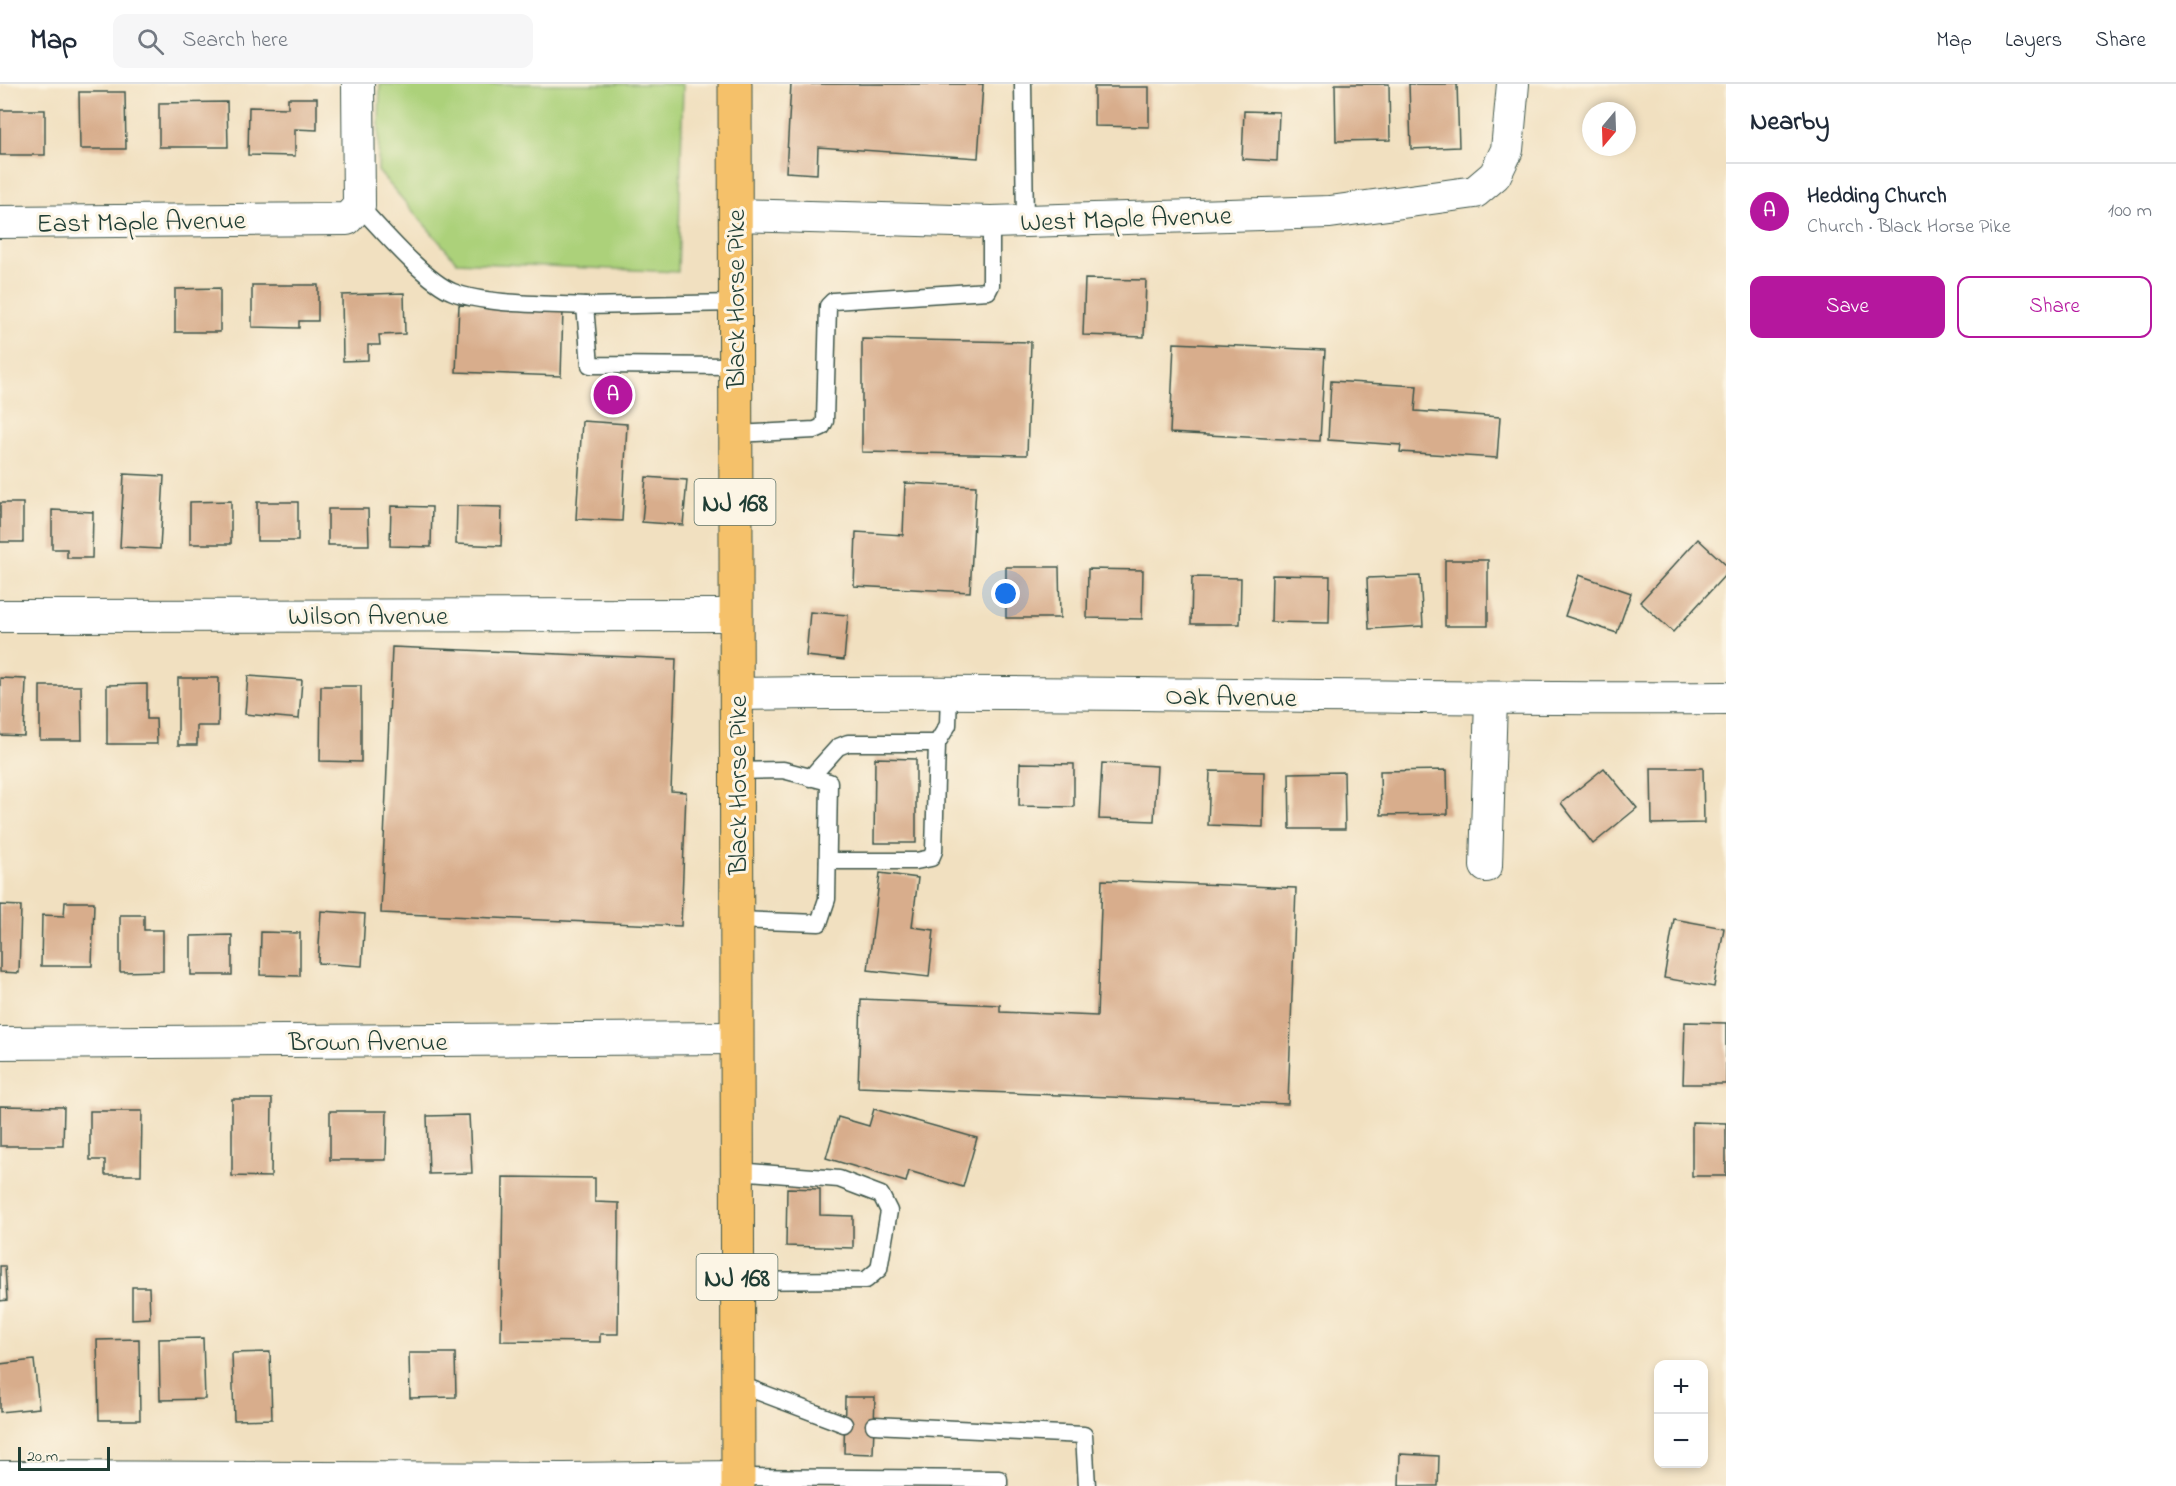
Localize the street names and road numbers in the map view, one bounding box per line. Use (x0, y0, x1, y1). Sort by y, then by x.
street label: West Maple Avenue (1020, 197, 1233, 244)
street label: East Maple Avenue (36, 202, 247, 245)
street label: Black Horse Pike (718, 208, 757, 390)
road number: NJ 168 (694, 479, 776, 525)
street label: Wilson Avenue (288, 598, 449, 637)
street label: Oak Avenue (1165, 678, 1298, 719)
street label: Black Horse Pike (720, 694, 759, 876)
street label: Brown Avenue (287, 1024, 448, 1063)
road number: NJ 168 (696, 1254, 777, 1300)

